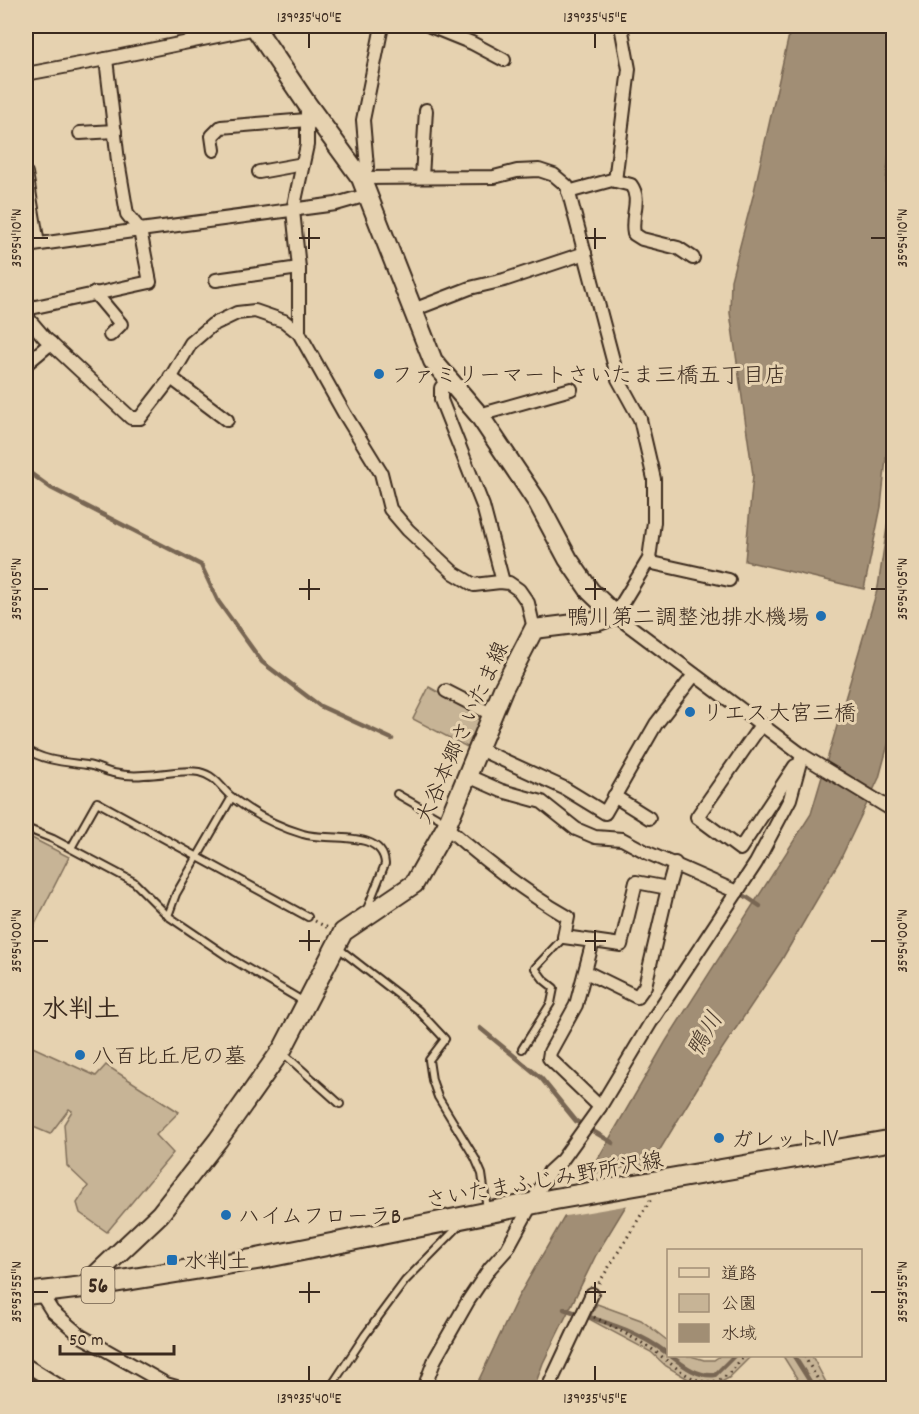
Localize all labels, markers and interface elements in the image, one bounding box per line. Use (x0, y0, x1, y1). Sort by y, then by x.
text: 139°35'40"E (277, 8, 342, 30)
text: 139°35'45"E (563, 8, 627, 30)
text: 35°54'10"N (7, 209, 29, 267)
text: 35°54'10"N (893, 209, 915, 267)
place label: ファミリーマートさいたま三橋五丁目店 (391, 362, 787, 393)
marker: ファミリーマートさいたま三橋五丁目店 (372, 367, 386, 381)
text: 35°54'05"N (7, 558, 29, 620)
text: 35°54'05"N (893, 558, 915, 620)
place label: 鴨川第二調整池排水機場 (567, 604, 809, 635)
marker: 鴨川第二調整池排水機場 (814, 609, 828, 623)
street label: 大谷本郷さいたま線 (410, 637, 518, 830)
place label: リエス大宮三橋 (702, 700, 856, 731)
marker: リエス大宮三橋 (683, 705, 697, 719)
text: 35°54'00"N (7, 909, 29, 973)
text: 35°54'00"N (893, 909, 915, 973)
district label: 水判土 (42, 993, 120, 1030)
water label: 鴨川 (680, 1006, 733, 1065)
place label: 八百比丘尼の墓 (92, 1043, 246, 1074)
marker: 八百比丘尼の墓 (73, 1048, 87, 1062)
place label: ガレットⅣ (731, 1126, 841, 1157)
marker: ガレットⅣ (712, 1131, 726, 1145)
street label: さいたまふじみ野所沢線 (423, 1146, 666, 1219)
place label: ハイムフローラB (238, 1203, 401, 1234)
marker: ハイムフローラB (219, 1208, 233, 1222)
place label: 水判土 (184, 1248, 250, 1279)
legend (667, 1249, 862, 1357)
marker: 水判土 (165, 1253, 179, 1267)
text: 35°53'55"N (7, 1261, 29, 1323)
text: 35°53'55"N (893, 1261, 915, 1323)
text: 道路 (721, 1263, 757, 1288)
road number: 56 (82, 1267, 114, 1303)
text: 公園 (721, 1293, 757, 1318)
scale bar (60, 1318, 174, 1356)
text: 水域 (721, 1323, 757, 1348)
text: 50 m (69, 1329, 104, 1354)
text: 139°35'40"E (277, 1389, 342, 1411)
text: 139°35'45"E (563, 1389, 627, 1411)

